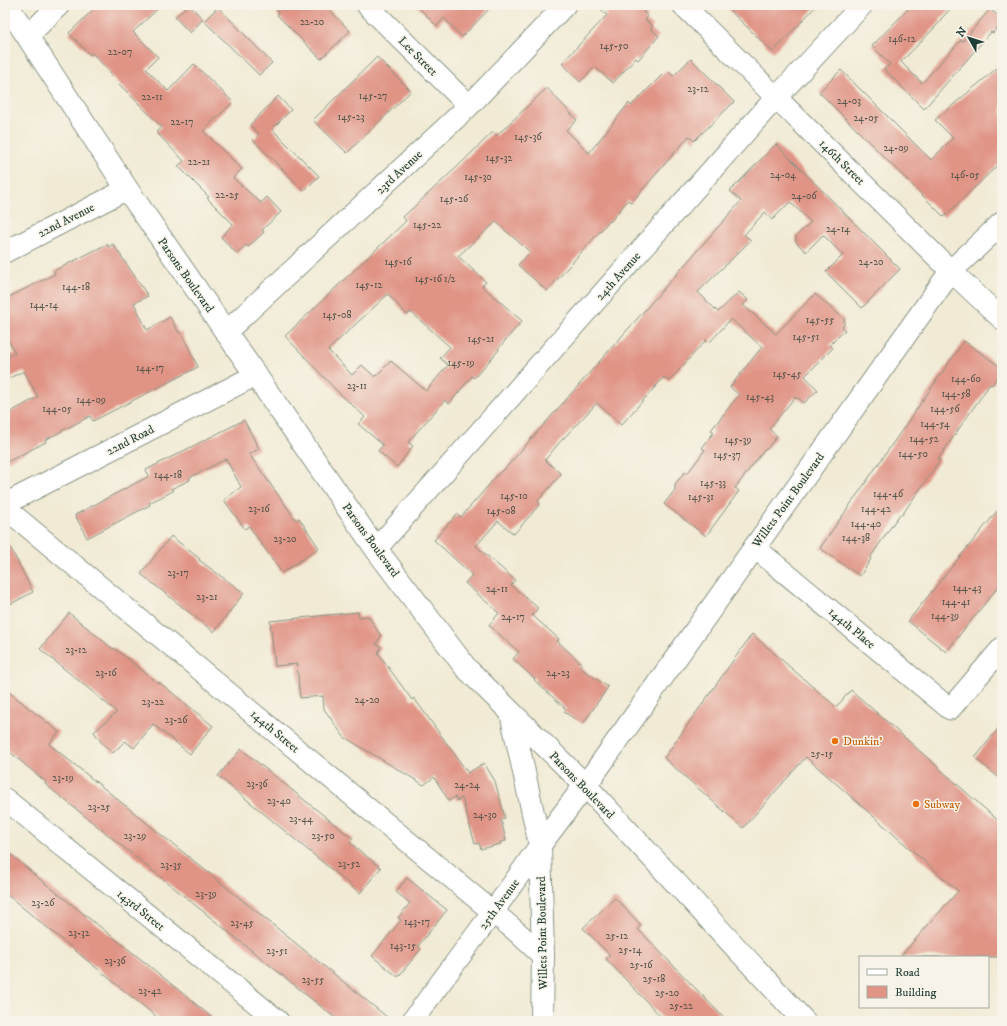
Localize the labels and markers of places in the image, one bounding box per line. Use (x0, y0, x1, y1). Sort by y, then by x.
place label: Dunkin' (843, 734, 882, 749)
marker: Dunkin' (830, 736, 840, 746)
place label: Subway (924, 797, 960, 812)
marker: Subway (911, 799, 921, 809)

